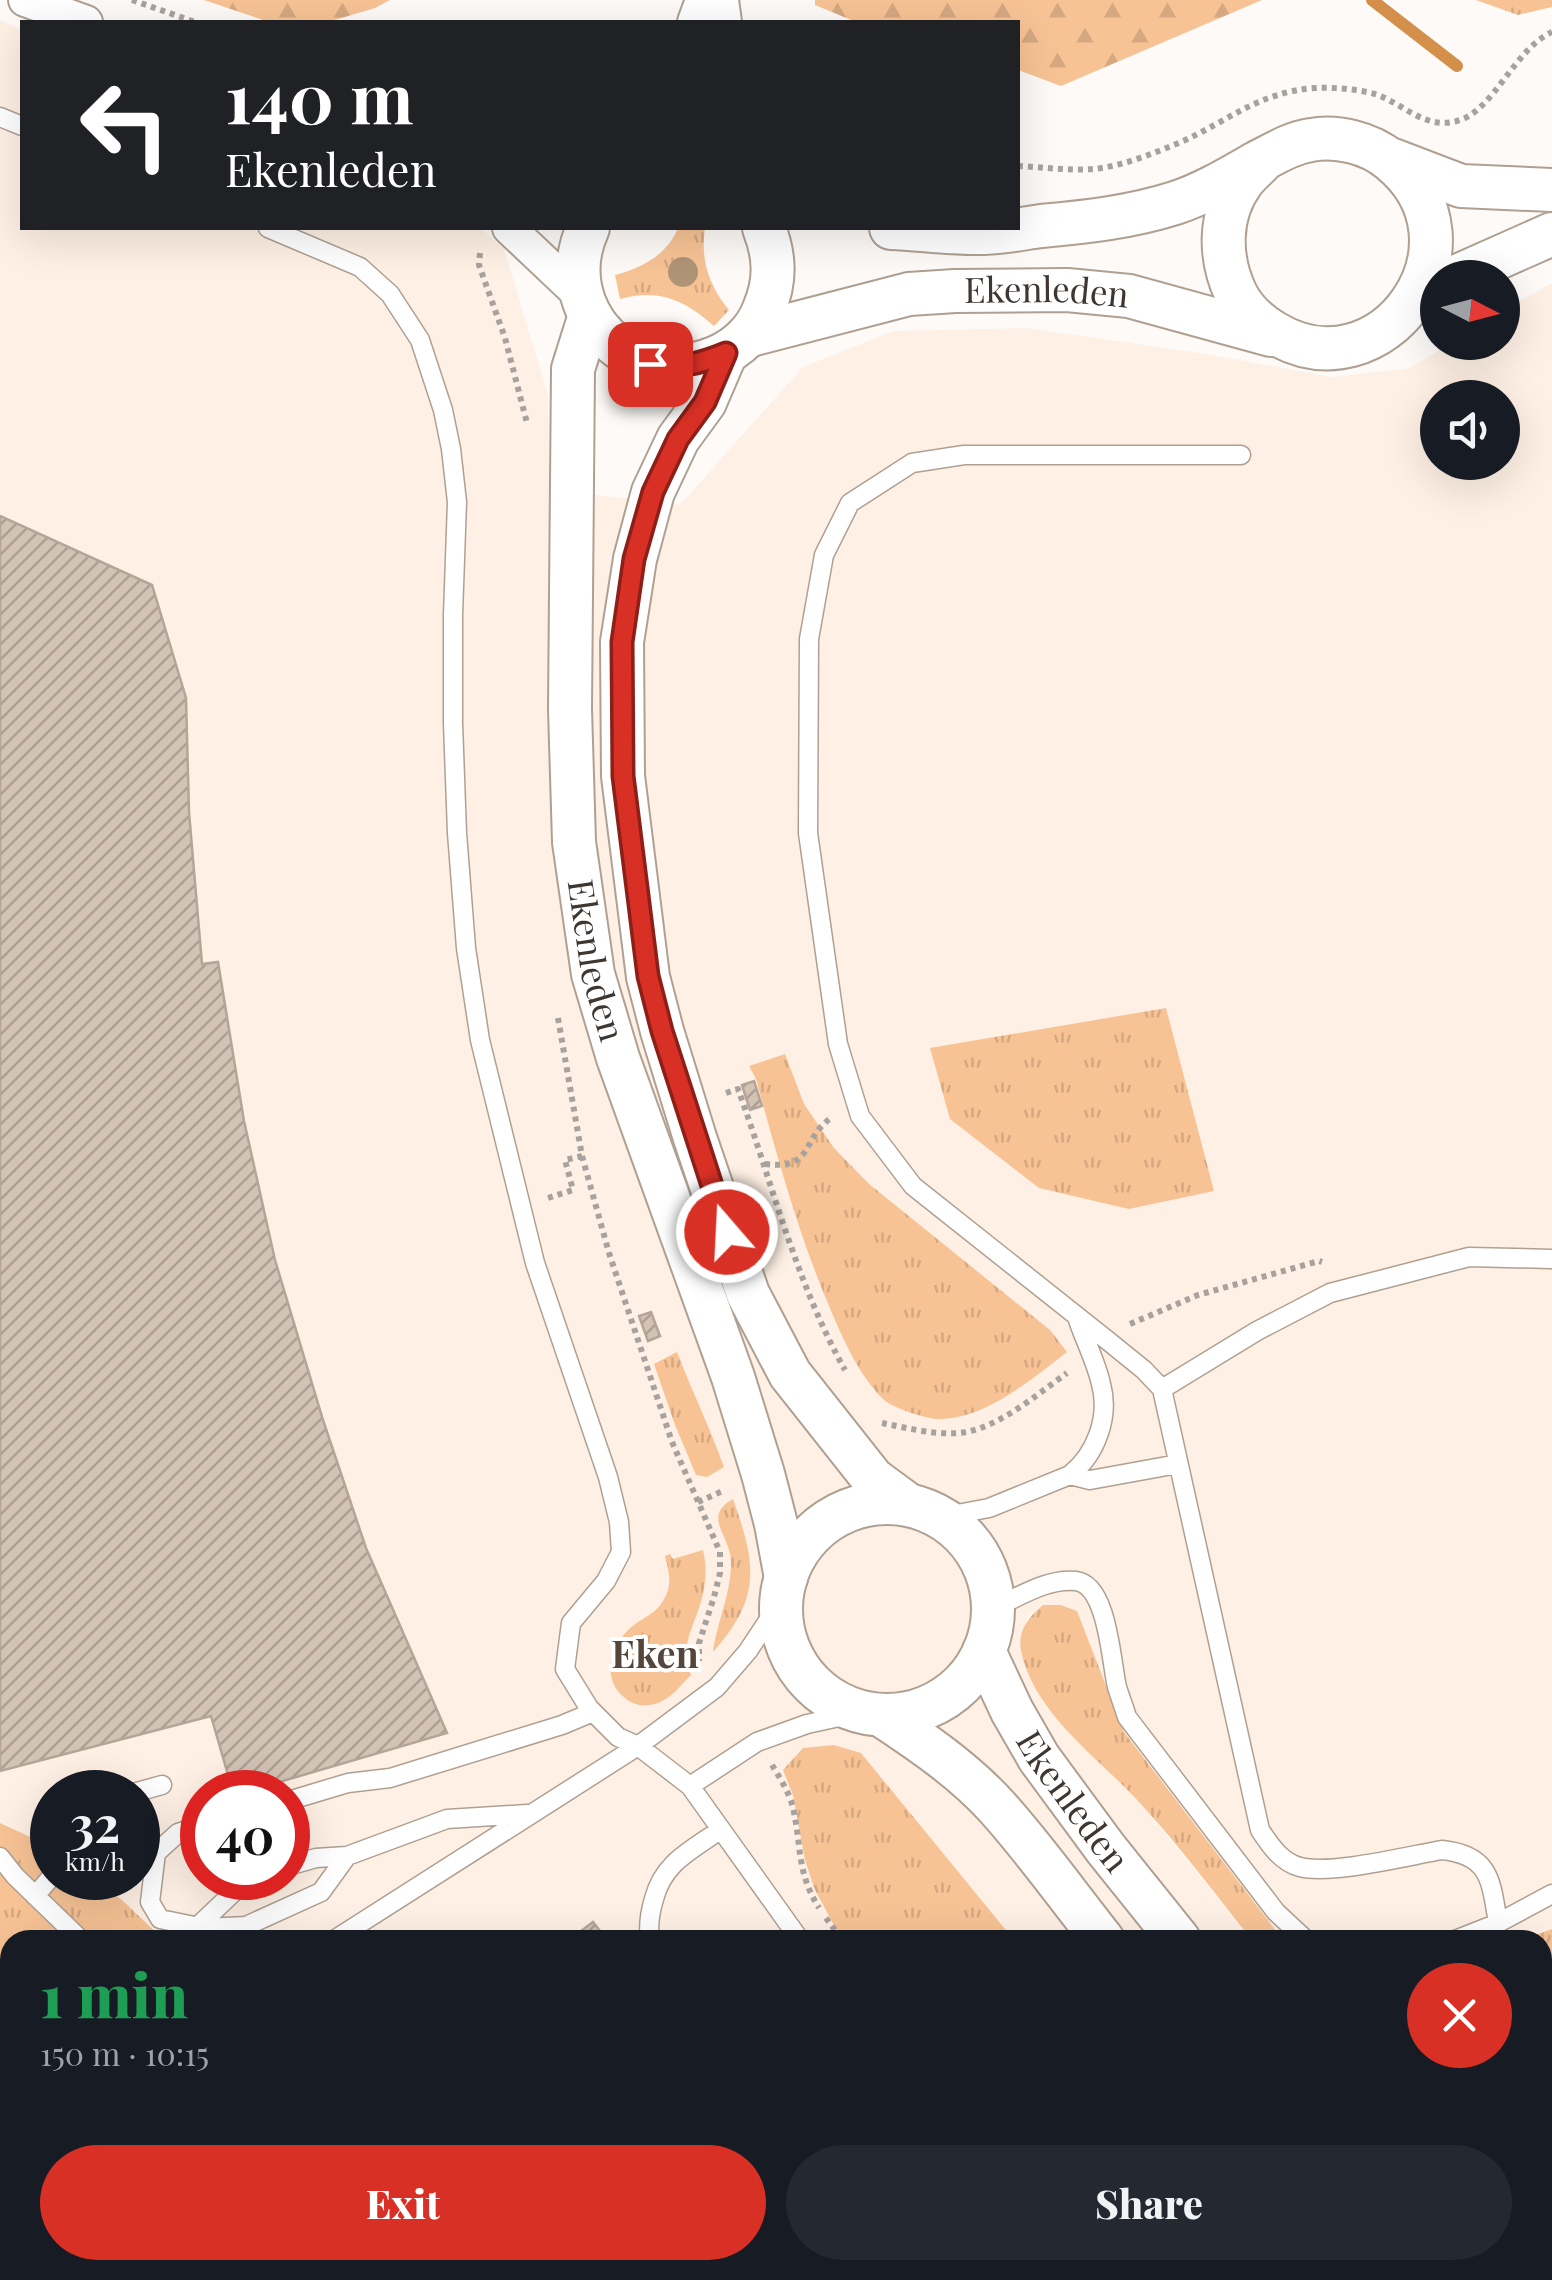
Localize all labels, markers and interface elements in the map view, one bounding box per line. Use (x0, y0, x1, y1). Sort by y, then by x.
text: 140 m (225, 48, 414, 142)
icon: left (60, 60, 190, 190)
text: Ekenleden (225, 138, 437, 198)
north arrow (1420, 260, 1520, 360)
map controls (1420, 260, 1520, 480)
street label: Ekenleden (964, 264, 1131, 317)
pin (608, 322, 693, 407)
icon: arrive (623, 337, 678, 392)
button: sound (1420, 380, 1520, 480)
street label: Ekenleden (559, 876, 638, 1046)
position arrow (675, 1180, 779, 1284)
district label: Eken (611, 1627, 699, 1678)
street label: Ekenleden (1007, 1721, 1141, 1881)
speed limit sign: 40 (180, 1770, 310, 1900)
text: 32 (70, 1789, 120, 1856)
text: km/h (65, 1844, 125, 1877)
text: 1 min (40, 1953, 188, 2033)
button: close (1407, 1963, 1512, 2068)
text: 150 m · 10:15 (40, 2031, 209, 2074)
button: Exit (40, 2145, 766, 2260)
button: Share (786, 2145, 1512, 2260)

